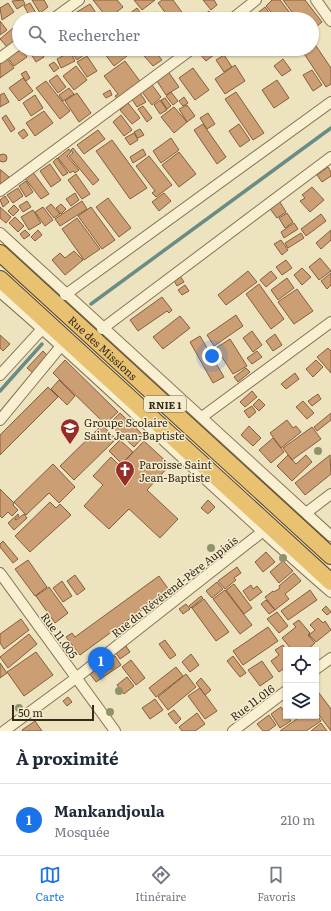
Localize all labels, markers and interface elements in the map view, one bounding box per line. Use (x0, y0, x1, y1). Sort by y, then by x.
search box (12, 12, 319, 56)
icon: search (26, 23, 48, 45)
text: Rechercher (58, 23, 140, 46)
street label: Rue des Missions (65, 312, 141, 383)
your location (202, 346, 222, 366)
road number: RNIE 1 (144, 396, 186, 412)
place label: Groupe Scolaire Saint Jean-Baptiste (84, 414, 185, 443)
school or university icon: Groupe Scolaire Saint Jean-Baptiste (59, 417, 81, 445)
place label: Paroisse Saint Jean-Baptiste (139, 456, 213, 485)
church icon: Paroisse Saint Jean-Baptiste (114, 459, 136, 487)
street label: Rue du Révérend-Père Aupiais (107, 532, 241, 640)
street label: Rue 11.005 (38, 609, 82, 662)
pin: 1 (88, 647, 114, 680)
map controls (283, 647, 319, 719)
button: locate (283, 647, 319, 683)
street label: Rue 11.016 (227, 680, 278, 724)
button: layers (283, 683, 319, 719)
scale bar (12, 703, 94, 722)
text: 50 m (18, 704, 43, 720)
text: À proximité (16, 745, 119, 770)
text: Mankandjoula (54, 799, 165, 822)
text: 1 (26, 810, 32, 829)
text: 210 m (280, 810, 315, 829)
text: Mosquée (54, 822, 109, 841)
tab: Carte (36, 864, 64, 904)
tab: Itinéraire (135, 864, 186, 904)
tab: Favoris (257, 864, 295, 904)

